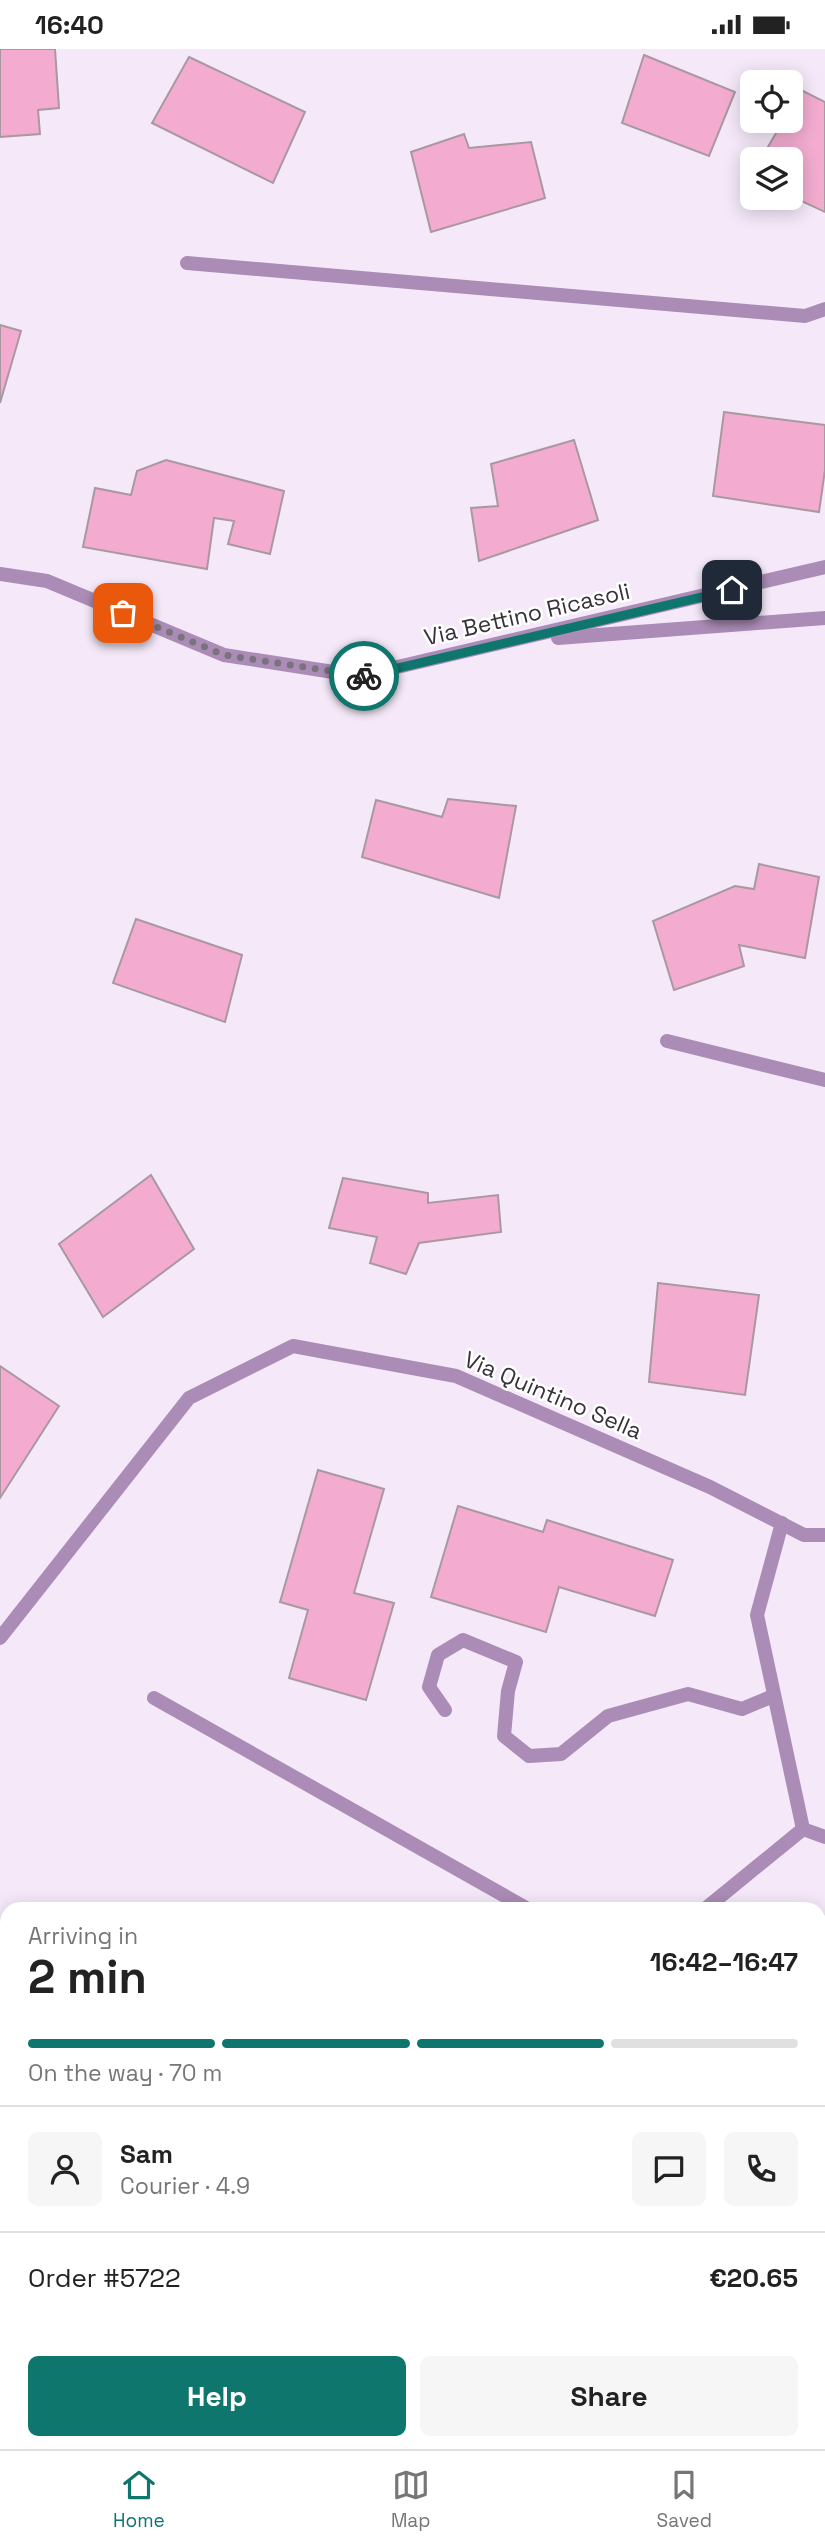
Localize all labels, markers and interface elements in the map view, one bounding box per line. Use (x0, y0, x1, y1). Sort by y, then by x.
text: 16:40 (35, 8, 104, 42)
map controls (740, 70, 803, 210)
button: locate (740, 70, 803, 133)
button: layers (740, 147, 803, 210)
pin (702, 560, 762, 620)
icon: home (713, 571, 751, 609)
street label: Via Bettino Ricasoli (421, 576, 633, 652)
pin (93, 583, 153, 643)
icon: bag (104, 594, 142, 632)
courier (329, 641, 399, 711)
icon: bike (345, 657, 383, 695)
street label: Via Quintino Sella (459, 1344, 647, 1446)
text: Arriving in (28, 1921, 138, 1951)
text: 16:42–16:47 (650, 1945, 798, 1979)
text: 2 min (28, 1948, 147, 2006)
text: On the way · 70 m (28, 2058, 222, 2088)
button: person (28, 2132, 102, 2206)
button: chat (632, 2132, 706, 2206)
button: phone (724, 2132, 798, 2206)
text: Sam (120, 2137, 173, 2171)
text: Courier · 4.9 (120, 2171, 250, 2201)
text: Order #5722 (28, 2261, 181, 2295)
text: €20.65 (709, 2261, 798, 2295)
button: Help (28, 2356, 406, 2436)
button: Share (420, 2356, 798, 2436)
tab: Home (113, 2466, 165, 2533)
tab: Map (391, 2466, 431, 2533)
tab: Saved (657, 2466, 712, 2533)

